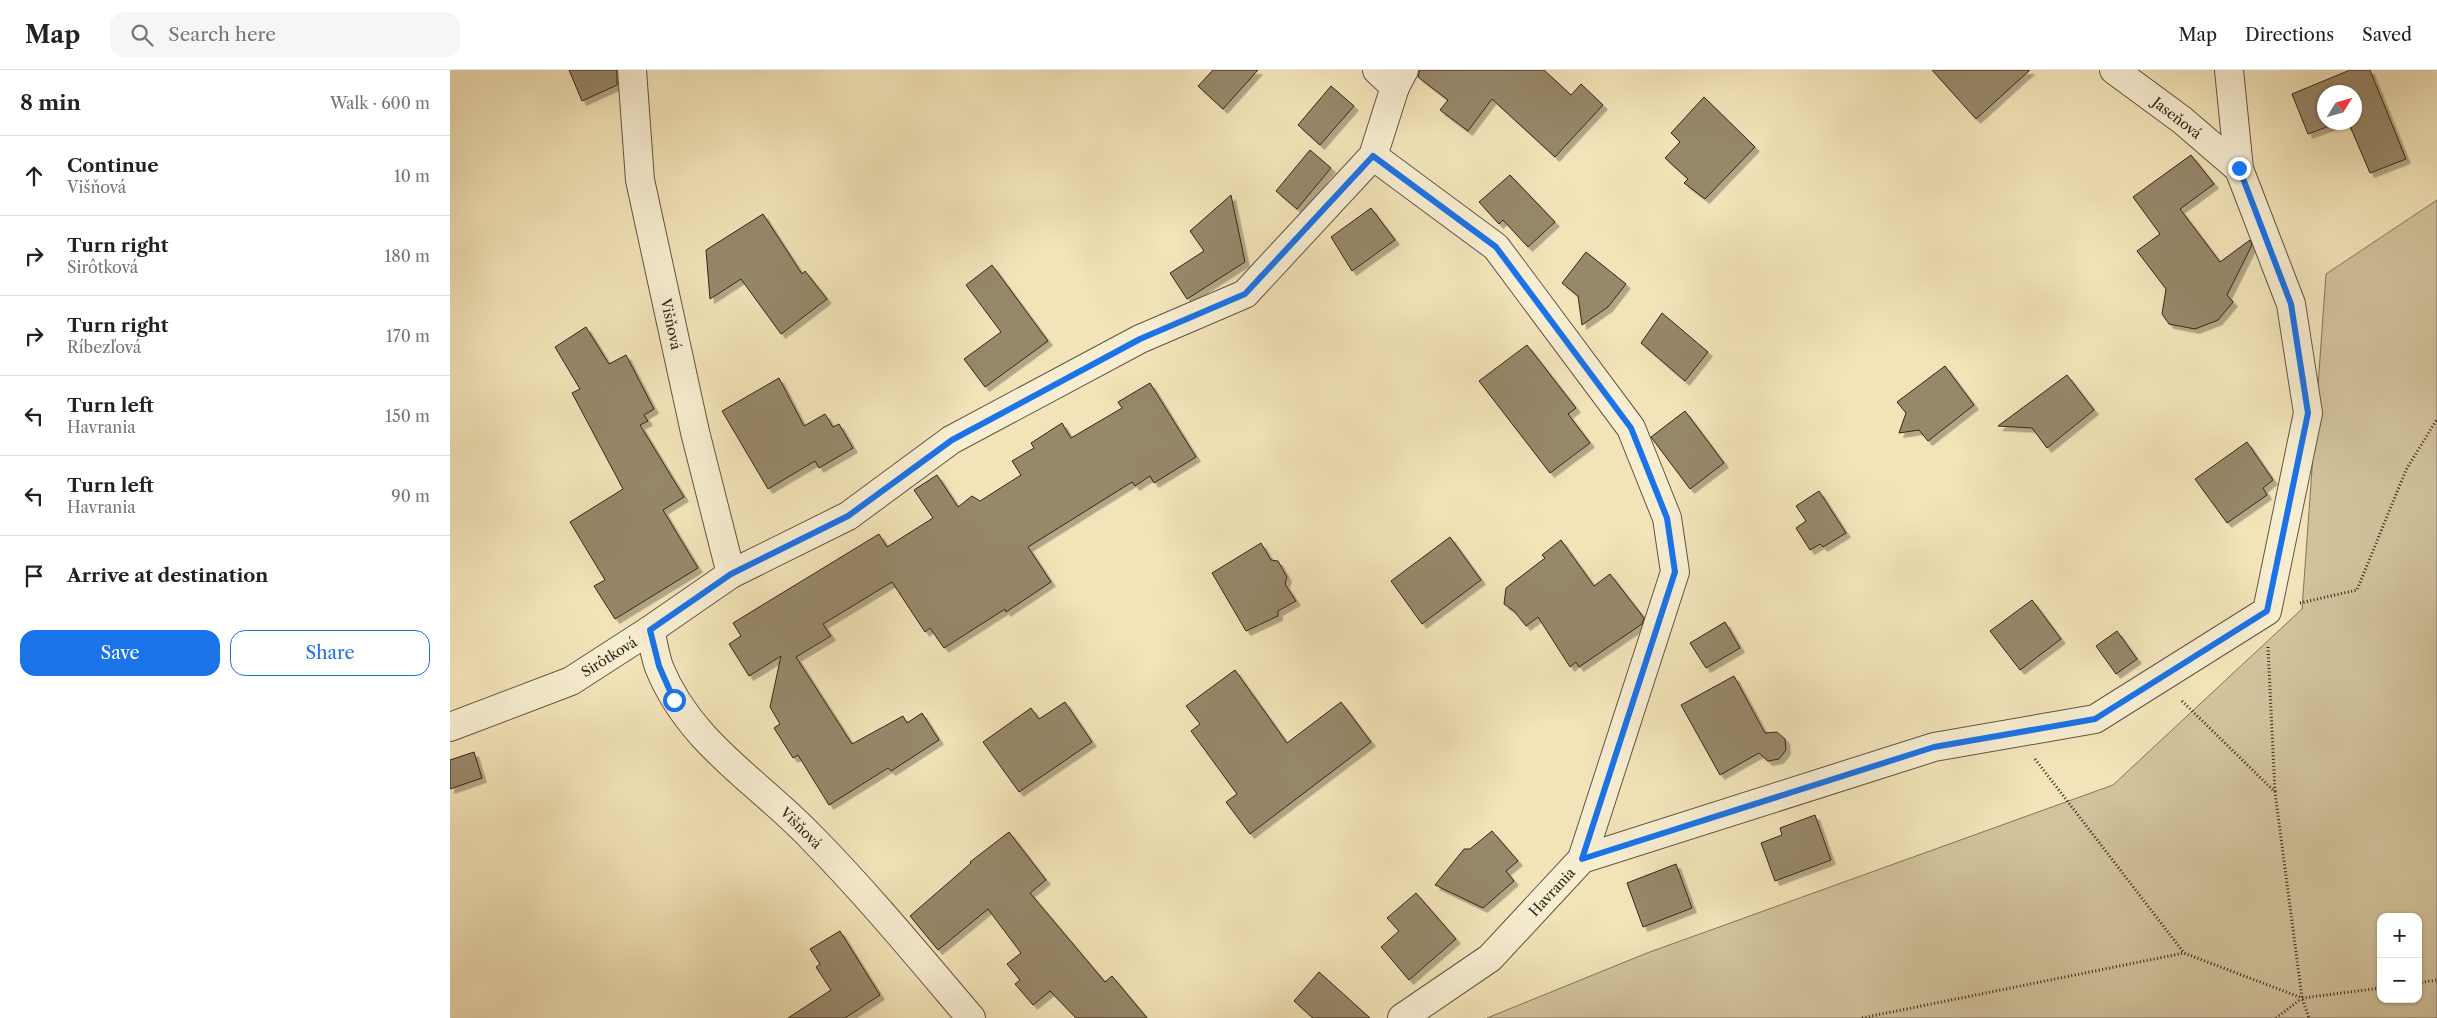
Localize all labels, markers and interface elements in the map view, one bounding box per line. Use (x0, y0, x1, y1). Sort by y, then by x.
search box (110, 12, 460, 57)
text: Map (25, 20, 80, 49)
icon: search (128, 21, 156, 49)
text: Search here (168, 23, 276, 46)
text: Map (2178, 24, 2217, 46)
text: Directions (2245, 24, 2334, 46)
text: Saved (2362, 24, 2412, 46)
north arrow (2317, 85, 2362, 130)
text: 8 min (20, 90, 81, 115)
street label: Jaseňová (2147, 92, 2206, 143)
text: Walk · 600 m (330, 93, 430, 113)
text: Continue (67, 154, 159, 177)
route end (2228, 157, 2251, 180)
icon: ahead (20, 162, 48, 190)
text: 10 m (394, 166, 430, 186)
text: Višňová (67, 177, 126, 197)
text: Turn right (67, 234, 168, 257)
icon: right (20, 242, 48, 270)
text: 180 m (384, 246, 430, 266)
text: Sirôtková (67, 257, 138, 277)
street label: Višňová (657, 296, 685, 352)
text: Turn right (67, 314, 168, 337)
icon: right (20, 322, 48, 350)
text: 170 m (386, 326, 430, 346)
text: Ríbezľová (67, 337, 141, 357)
text: Turn left (67, 394, 154, 417)
icon: left (20, 402, 48, 430)
text: 150 m (385, 406, 430, 426)
text: Havrania (67, 417, 136, 437)
text: Turn left (67, 474, 154, 497)
icon: left (20, 482, 48, 510)
text: 90 m (391, 486, 430, 506)
text: Havrania (67, 497, 136, 517)
icon: arrive (20, 562, 48, 590)
text: Arrive at destination (67, 564, 268, 587)
button: Save (20, 630, 220, 676)
button: Share (230, 630, 430, 676)
street label: Sirôtková (578, 633, 641, 681)
route start (663, 689, 686, 712)
street label: Višňová (776, 803, 826, 853)
street label: Havrania (1525, 863, 1579, 920)
map controls (2377, 913, 2422, 1003)
button: + (2377, 913, 2422, 958)
button: − (2377, 958, 2422, 1003)

